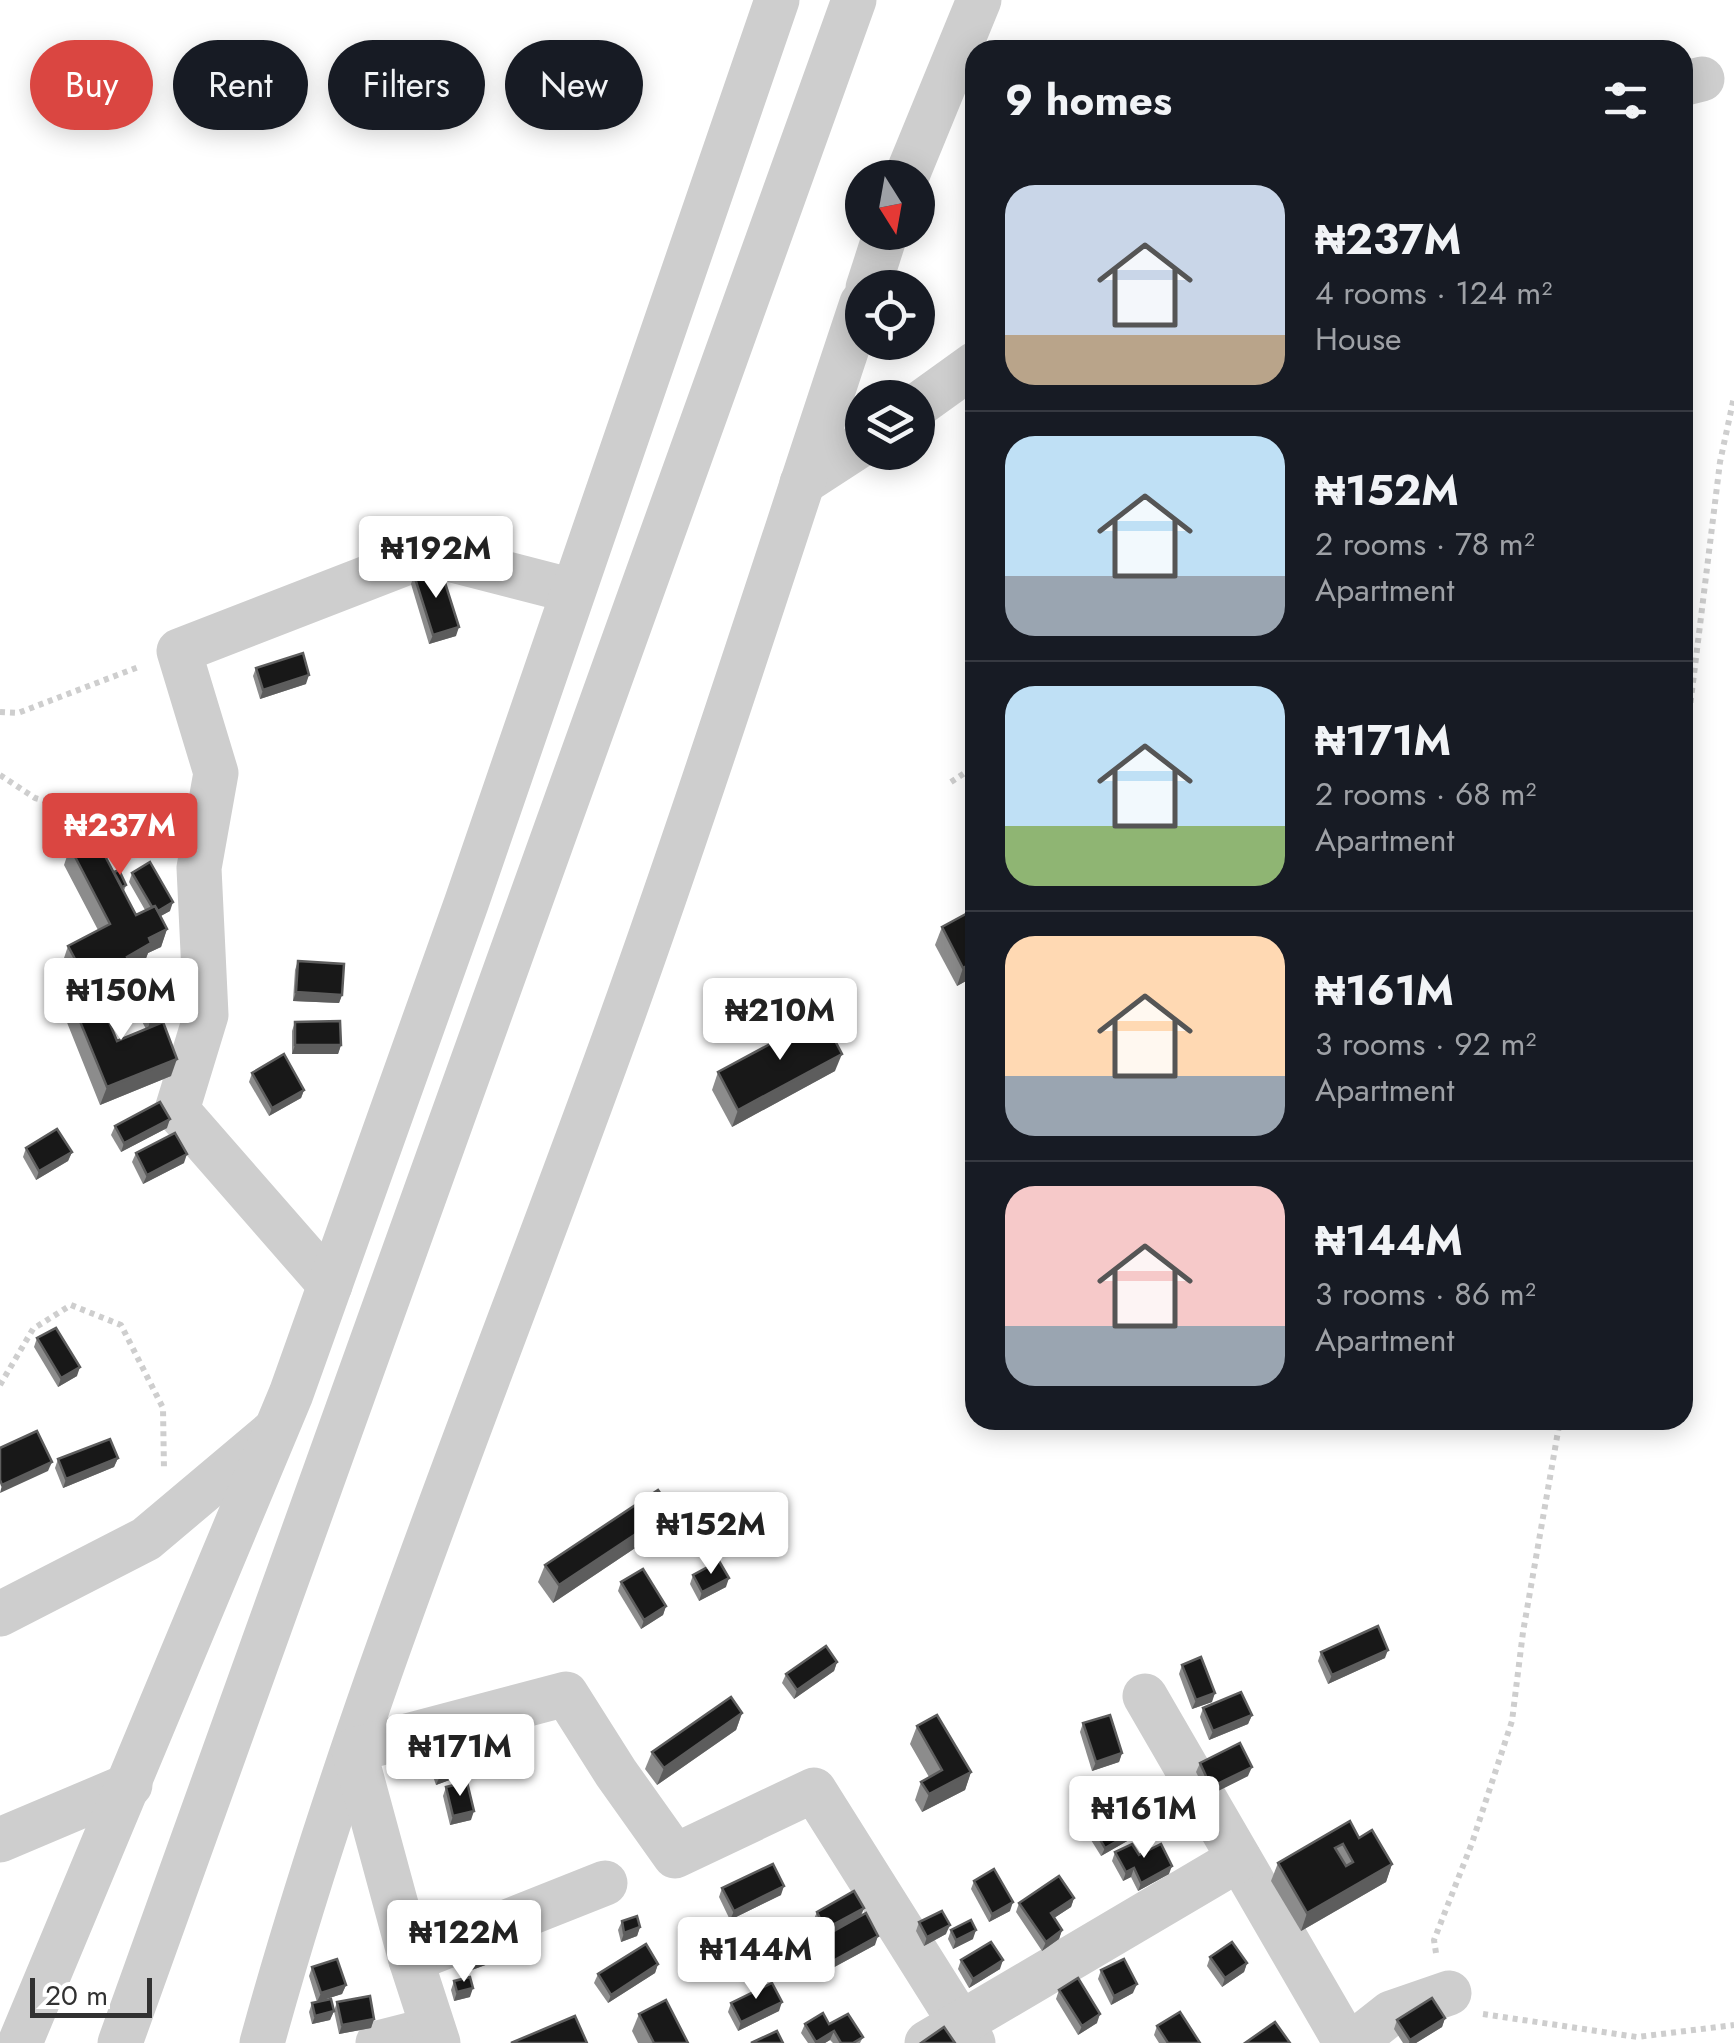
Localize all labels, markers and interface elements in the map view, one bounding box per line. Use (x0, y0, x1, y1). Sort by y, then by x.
chip: Buy (30, 40, 153, 130)
chip: Rent (173, 40, 308, 130)
chip: Filters (328, 40, 485, 130)
chip: New (505, 40, 643, 130)
text: 9 homes (1005, 70, 1172, 131)
icon: filters (1598, 73, 1653, 128)
north arrow (845, 160, 935, 250)
map controls (845, 160, 935, 470)
text: ₦237M (1315, 209, 1461, 270)
icon: home (1085, 225, 1205, 345)
button: locate (845, 270, 935, 360)
text: 4 rooms · 124 m² (1315, 270, 1552, 316)
text: House (1315, 316, 1402, 362)
button: layers (845, 380, 935, 470)
text: ₦152M (1315, 460, 1459, 521)
icon: home (1085, 476, 1205, 596)
pin: ₦192M (366, 516, 506, 601)
text: 2 rooms · 78 m² (1315, 521, 1535, 567)
text: ₦192M (381, 525, 491, 571)
text: Apartment (1315, 567, 1454, 613)
text: ₦171M (1315, 710, 1451, 771)
icon: home (1085, 726, 1205, 846)
text: 2 rooms · 68 m² (1315, 771, 1536, 817)
pin: ₦237M (50, 793, 190, 878)
text: ₦237M (64, 802, 176, 848)
text: Apartment (1315, 817, 1454, 863)
pin: ₦150M (51, 958, 191, 1043)
text: ₦161M (1315, 960, 1454, 1021)
text: ₦150M (66, 967, 176, 1013)
icon: home (1085, 976, 1205, 1096)
pin: ₦210M (710, 978, 850, 1063)
text: ₦210M (725, 987, 835, 1033)
text: 3 rooms · 92 m² (1315, 1021, 1536, 1067)
text: Apartment (1315, 1067, 1454, 1113)
text: ₦144M (1315, 1210, 1463, 1271)
icon: home (1085, 1226, 1205, 1346)
text: 3 rooms · 86 m² (1315, 1271, 1536, 1317)
text: Apartment (1315, 1317, 1454, 1363)
pin: ₦152M (641, 1492, 781, 1577)
text: ₦152M (656, 1501, 766, 1547)
pin: ₦171M (390, 1714, 530, 1799)
text: ₦171M (408, 1723, 512, 1769)
pin: ₦161M (1074, 1776, 1214, 1861)
text: ₦161M (1091, 1785, 1197, 1831)
pin: ₦122M (394, 1900, 534, 1985)
text: ₦122M (409, 1909, 519, 1955)
pin: ₦144M (686, 1917, 826, 2002)
text: ₦144M (700, 1926, 812, 1972)
scale bar (30, 1973, 152, 2018)
text: 20 m (45, 1975, 108, 2016)

